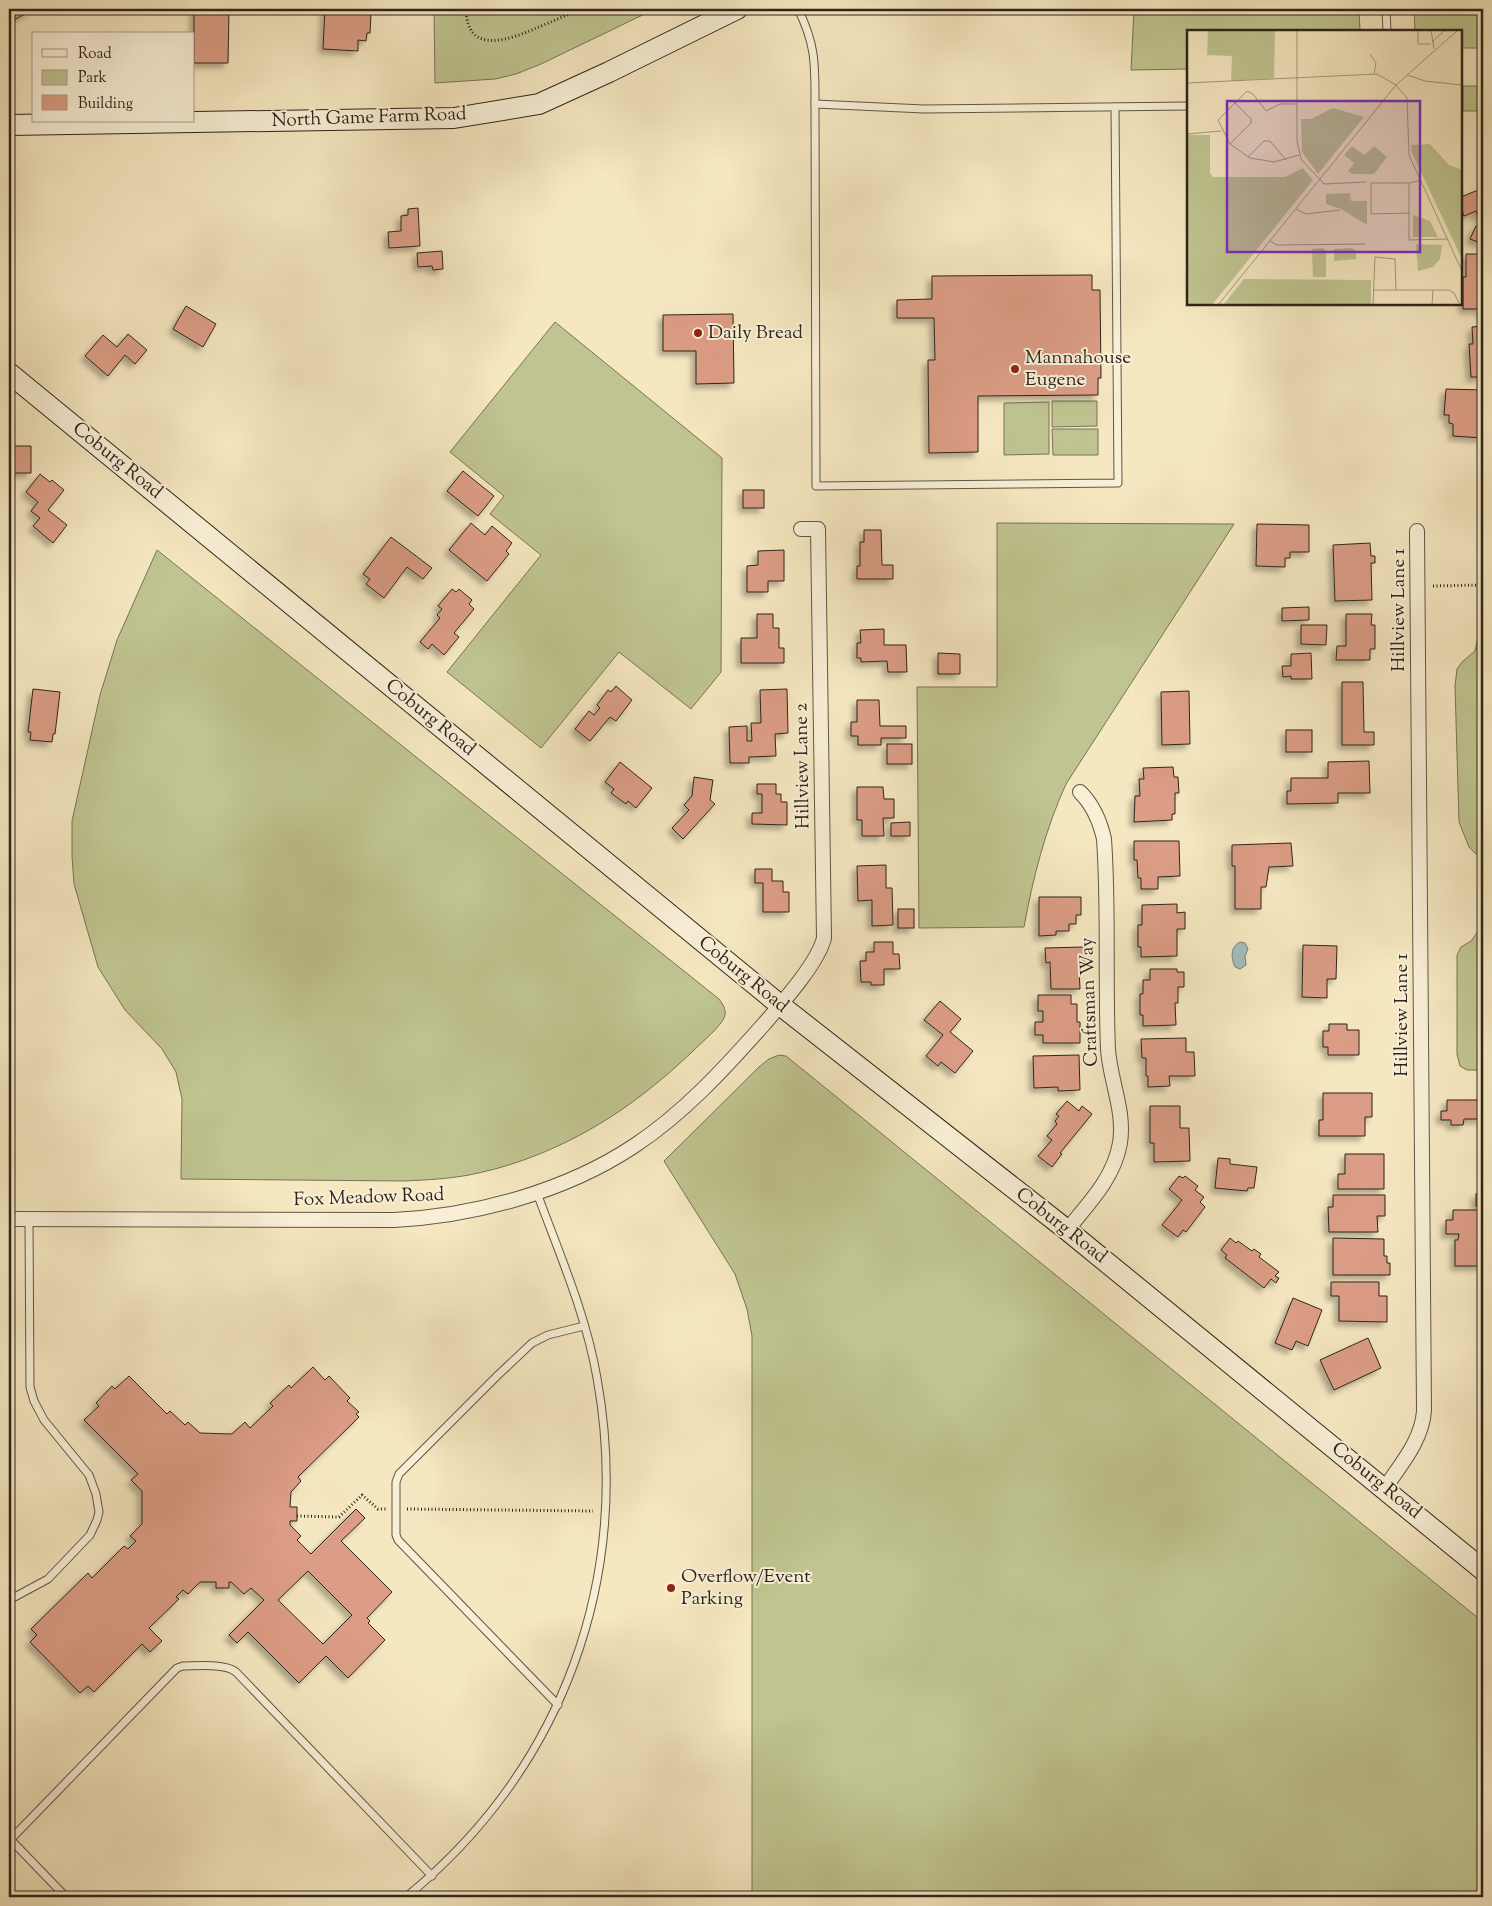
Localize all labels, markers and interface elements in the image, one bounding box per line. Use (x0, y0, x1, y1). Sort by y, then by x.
inset map (1187, 30, 1462, 305)
legend (32, 32, 195, 122)
text: Road (78, 44, 112, 65)
text: Park (78, 68, 107, 89)
text: Building (78, 94, 133, 115)
street label: North Game Farm Road (271, 101, 467, 135)
place label: Daily Bread (708, 320, 803, 347)
marker: Daily Bread (692, 327, 704, 339)
place label: Mannahouse Eugene (1025, 345, 1131, 394)
marker: Mannahouse Eugene (1009, 363, 1021, 375)
street label: Coburg Road (66, 416, 168, 506)
street label: Hillview Lane 1 (1386, 548, 1413, 672)
street label: Coburg Road (379, 673, 481, 763)
street label: Hillview Lane 2 (788, 703, 818, 829)
street label: Coburg Road (692, 930, 794, 1020)
street label: Craftsman Way (1074, 936, 1106, 1067)
street label: Hillview Lane 1 (1389, 953, 1416, 1077)
street label: Fox Meadow Road (293, 1182, 445, 1214)
street label: Coburg Road (1010, 1182, 1113, 1271)
street label: Coburg Road (1325, 1436, 1427, 1526)
place label: Overflow/Event Parking (681, 1564, 811, 1613)
marker: Overflow/Event Parking (665, 1582, 677, 1594)

